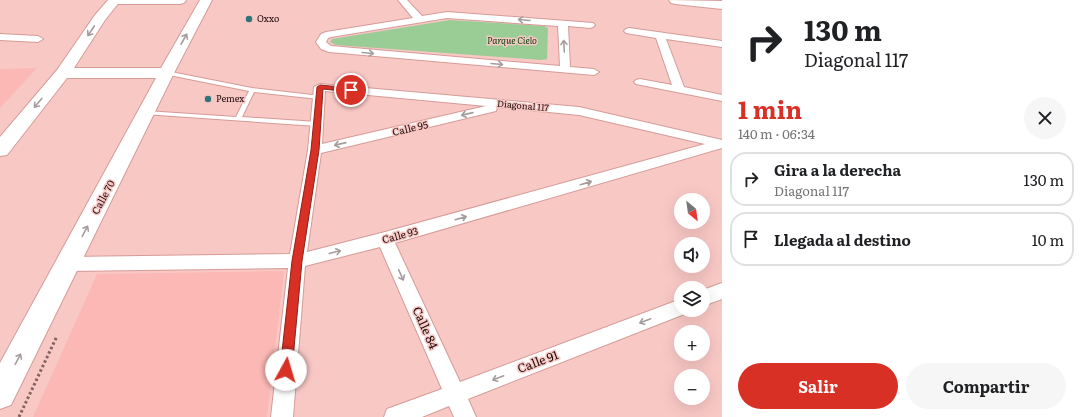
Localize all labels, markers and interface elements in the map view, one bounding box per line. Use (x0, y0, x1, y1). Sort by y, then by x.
text: 130 m (804, 8, 882, 50)
place label: Oxxo (257, 11, 279, 25)
marker: Oxxo (244, 14, 254, 24)
icon: right (738, 16, 790, 68)
one-way arrow (518, 17, 531, 24)
one-way arrow (87, 25, 95, 36)
one-way arrow (181, 33, 189, 45)
park label: Parque Cielo (487, 33, 537, 47)
one-way arrow (560, 40, 568, 53)
text: Diagonal 117 (804, 46, 908, 73)
one-way arrow (361, 49, 374, 56)
one-way arrow (490, 60, 503, 67)
pin (334, 73, 368, 107)
icon: arrive (340, 79, 362, 101)
place label: Pemex (216, 91, 245, 105)
text: 1 min (738, 91, 802, 126)
marker: Pemex (203, 94, 213, 104)
street label: Diagonal 117 (497, 96, 550, 114)
button: close (1024, 97, 1066, 139)
one-way arrow (34, 98, 43, 109)
one-way arrow (461, 111, 474, 118)
street label: Calle 95 (390, 116, 429, 139)
text: 140 m · 06:34 (738, 124, 815, 143)
one-way arrow (334, 141, 347, 148)
text: Gira a la derecha (774, 158, 901, 181)
icon: right (740, 168, 762, 190)
text: 130 m (1024, 168, 1064, 191)
street label: Calle 70 (87, 177, 118, 217)
one-way arrow (579, 179, 592, 186)
text: Diagonal 117 (774, 181, 849, 200)
north arrow (674, 193, 710, 229)
map controls (674, 193, 710, 405)
one-way arrow (454, 214, 467, 221)
street label: Calle 93 (380, 223, 420, 247)
one-way arrow (81, 226, 89, 238)
icon: arrive (740, 228, 762, 250)
text: Llegada al destino (774, 228, 911, 251)
text: 10 m (1032, 228, 1064, 251)
button: sound (674, 237, 710, 273)
one-way arrow (328, 247, 341, 255)
one-way arrow (398, 269, 405, 281)
button: layers (674, 281, 710, 317)
street label: Calle 84 (409, 304, 443, 352)
one-way arrow (639, 317, 651, 325)
button: + (674, 325, 710, 361)
street label: Calle 91 (515, 345, 561, 377)
position arrow (265, 349, 307, 391)
one-way arrow (15, 353, 22, 365)
button: Salir (738, 363, 898, 409)
button: Compartir (906, 363, 1066, 409)
button: − (674, 369, 710, 405)
one-way arrow (492, 375, 504, 383)

